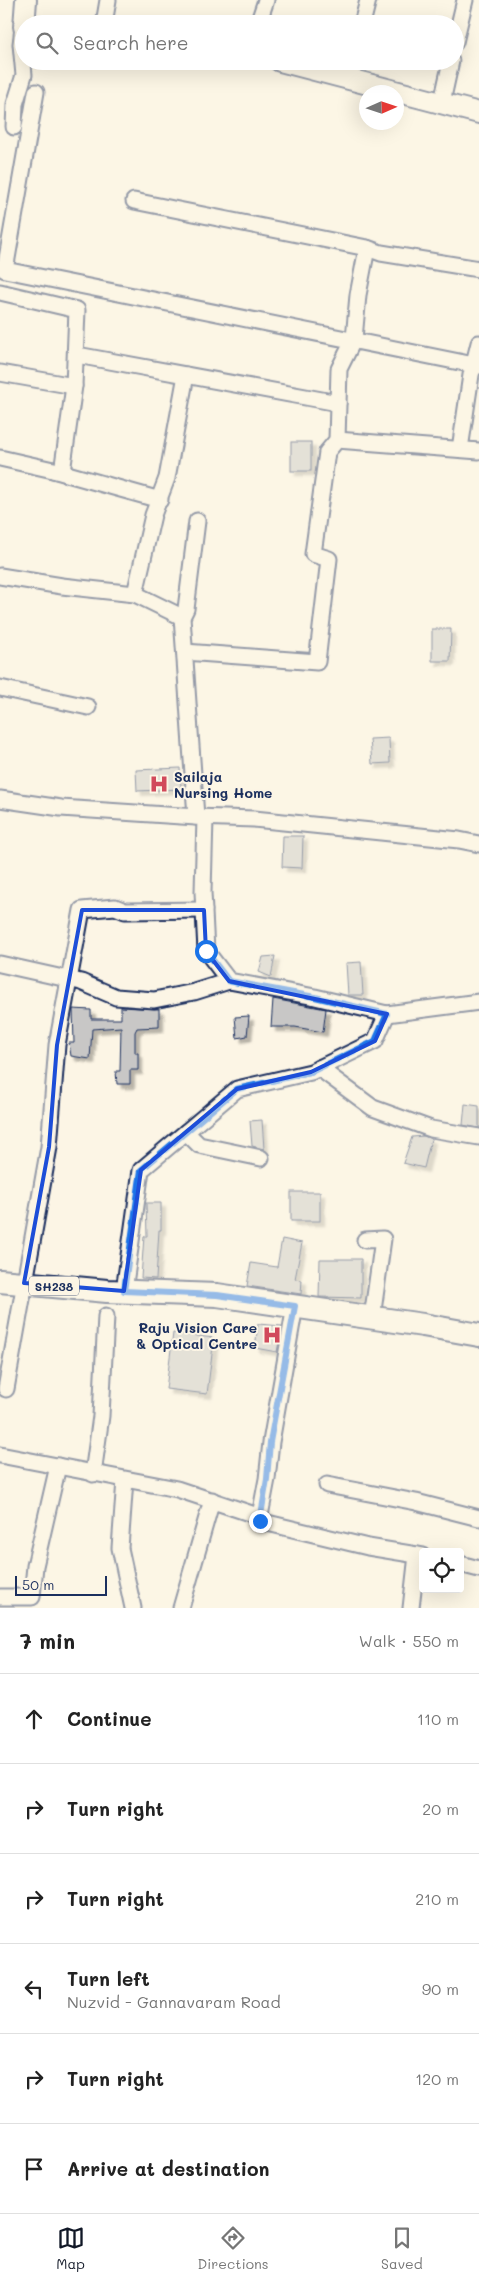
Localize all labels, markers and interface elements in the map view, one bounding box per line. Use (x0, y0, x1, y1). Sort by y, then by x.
search box (15, 15, 464, 70)
icon: search (33, 29, 61, 57)
text: Search here (73, 30, 189, 55)
north arrow (359, 85, 404, 130)
place label: Sailaja Nursing Home (174, 767, 272, 802)
hospital icon: Sailaja Nursing Home (148, 773, 170, 795)
route start (195, 940, 218, 963)
road number: SH238 (29, 1276, 79, 1295)
place label: Raju Vision Care & Optical Centre (136, 1318, 257, 1353)
hospital icon: Raju Vision Care & Optical Centre (261, 1324, 283, 1346)
route end (249, 1510, 272, 1533)
map controls (419, 1548, 464, 1593)
button: locate (419, 1548, 464, 1593)
scale bar (15, 1573, 108, 1596)
text: 50 m (22, 1575, 54, 1594)
text: 7 min (20, 1627, 75, 1654)
text: Walk · 550 m (359, 1630, 459, 1651)
icon: ahead (20, 1705, 48, 1733)
text: Continue (67, 1706, 152, 1731)
text: 110 m (417, 1708, 459, 1729)
icon: right (20, 1795, 48, 1823)
text: Turn right (67, 1796, 164, 1821)
text: 20 m (422, 1798, 459, 1819)
icon: right (20, 1885, 48, 1913)
text: Turn right (67, 1886, 164, 1911)
text: 210 m (415, 1888, 459, 1909)
text: Turn left (67, 1966, 150, 1991)
icon: left (20, 1975, 48, 2003)
text: 90 m (422, 1978, 459, 1999)
text: Nuzvid - Gannavaram Road (67, 1991, 281, 2012)
icon: right (20, 2065, 48, 2093)
text: Turn right (67, 2066, 164, 2091)
text: 120 m (415, 2068, 459, 2089)
icon: arrive (20, 2155, 48, 2183)
text: Arrive at destination (67, 2156, 270, 2181)
tab: Map (56, 2224, 85, 2273)
tab: Directions (197, 2224, 269, 2273)
tab: Saved (381, 2224, 423, 2273)

